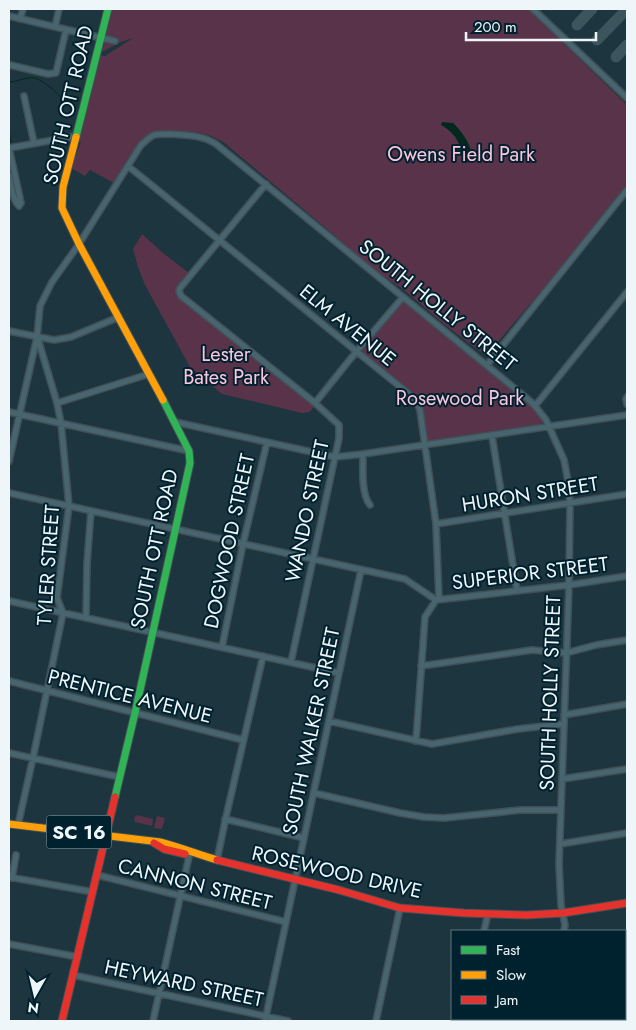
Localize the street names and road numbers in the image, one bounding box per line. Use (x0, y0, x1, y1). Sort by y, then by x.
street label: SOUTH OTT ROAD (36, 23, 101, 188)
street label: SOUTH HOLLY STREET (353, 233, 523, 379)
street label: ELM AVENUE (293, 277, 402, 373)
street label: WANDO STREET (278, 437, 337, 585)
street label: DOGWOOD STREET (197, 450, 262, 631)
street label: SOUTH OTT ROAD (123, 467, 186, 632)
street label: HURON STREET (460, 469, 601, 520)
street label: TYLER STREET (30, 503, 67, 626)
street label: SUPERIOR STREET (450, 549, 611, 597)
street label: SOUTH HOLLY STREET (533, 594, 568, 791)
street label: SOUTH WALKER STREET (275, 624, 348, 837)
street label: PRENTICE AVENUE (45, 662, 215, 731)
road number: SC 16 (46, 816, 112, 849)
street label: ROSEWOOD DRIVE (249, 839, 425, 906)
street label: CANNON STREET (115, 851, 276, 918)
street label: HEYWARD STREET (102, 952, 267, 1015)

